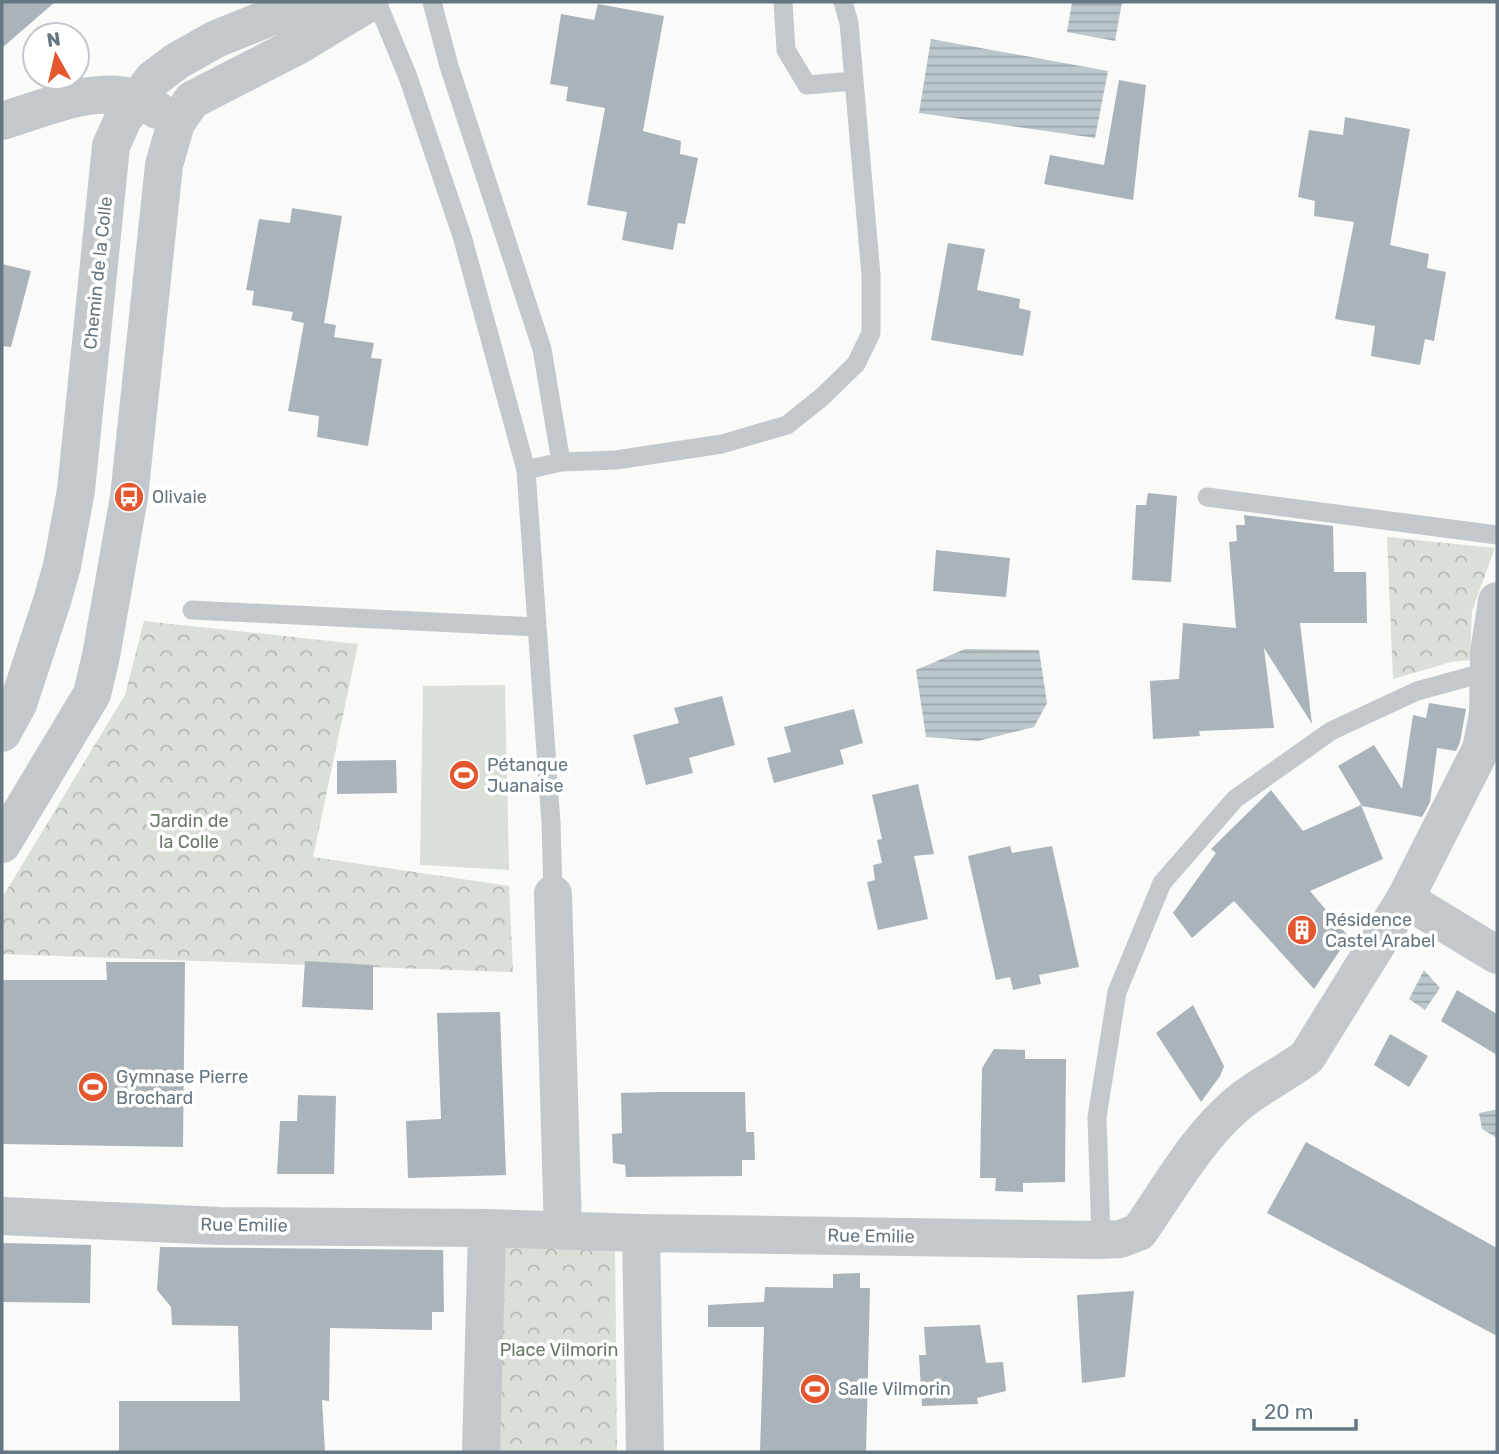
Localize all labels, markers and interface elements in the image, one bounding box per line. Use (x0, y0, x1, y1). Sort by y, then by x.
north arrow (21, 21, 91, 91)
text: N (45, 27, 62, 52)
street label: Chemin de la Colle (79, 195, 117, 351)
bus stop icon: Olivaie (112, 480, 146, 514)
place label: Olivaie (152, 486, 207, 508)
place label: Pétanque Juanaise (487, 754, 568, 797)
sports icon: Pétanque Juanaise (447, 758, 481, 792)
park label: Jardin de la Colle (149, 810, 229, 853)
place label: Résidence Castel Arabel (1325, 909, 1435, 952)
building icon: Résidence Castel Arabel (1285, 913, 1319, 947)
place label: Gymnase Pierre Brochard (116, 1066, 248, 1109)
sports icon: Gymnase Pierre Brochard (76, 1070, 110, 1104)
street label: Rue Emilie (200, 1213, 288, 1237)
street label: Rue Emilie (827, 1224, 915, 1248)
park label: Place Vilmorin (500, 1339, 618, 1361)
sports icon: Salle Vilmorin (798, 1372, 832, 1406)
place label: Salle Vilmorin (838, 1378, 951, 1400)
scale bar (1254, 1388, 1356, 1432)
text: 20 m (1264, 1399, 1313, 1424)

